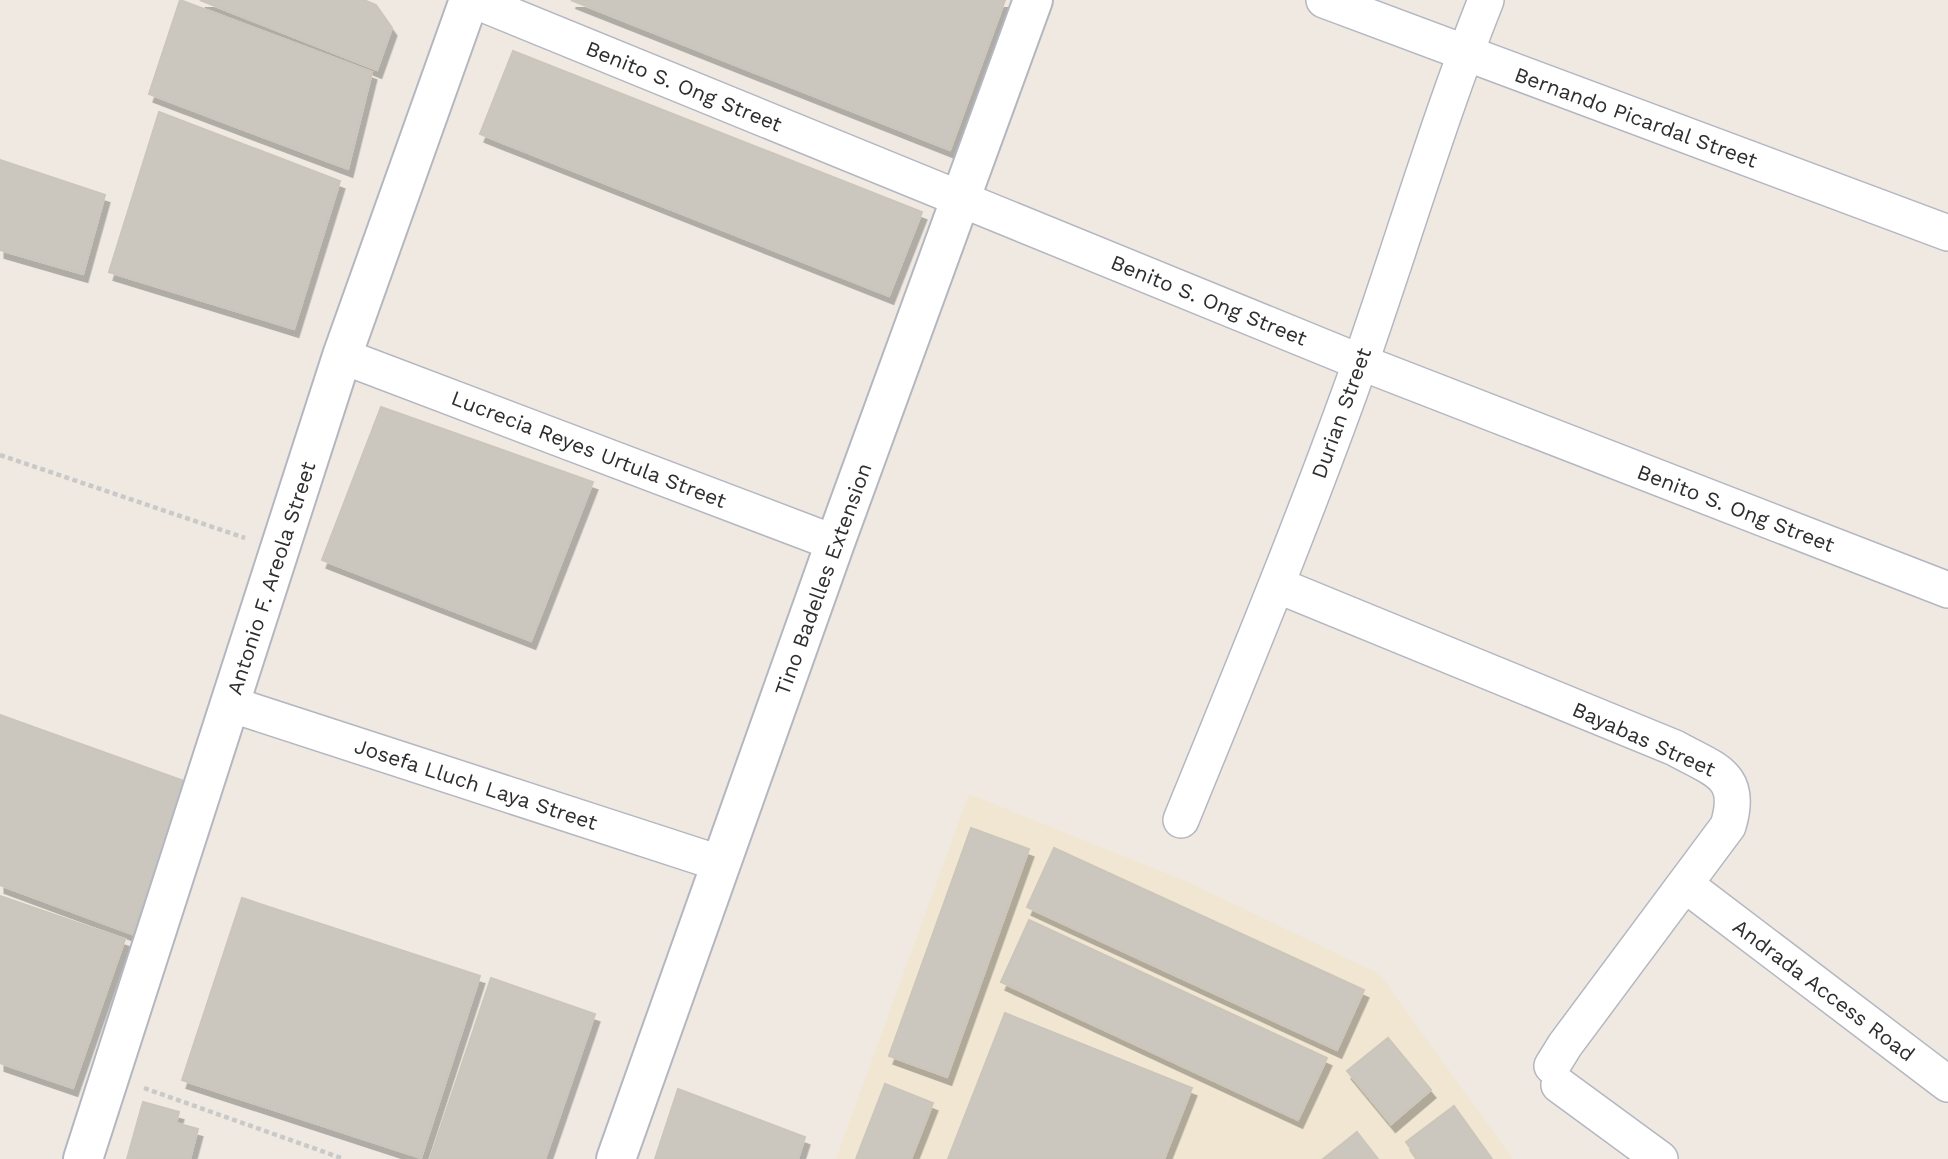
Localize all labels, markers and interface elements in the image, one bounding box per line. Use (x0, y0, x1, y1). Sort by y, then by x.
street label: Benito S. Ong Street (582, 35, 786, 137)
street label: Bernando Picardal Street (1511, 61, 1761, 173)
street label: Benito S. Ong Street (1107, 249, 1311, 351)
street label: Durian Street (1306, 344, 1376, 482)
street label: Lucrecia Reyes Urtula Street (448, 385, 730, 513)
street label: Antonio F. Areola Street (221, 458, 321, 698)
street label: Tino Badelles Extension (769, 459, 877, 699)
street label: Benito S. Ong Street (1634, 459, 1838, 557)
street label: Bayabas Street (1569, 696, 1720, 782)
street label: Josefa Lluch Laya Street (352, 733, 601, 835)
street label: Andrada Access Road (1728, 914, 1920, 1066)

